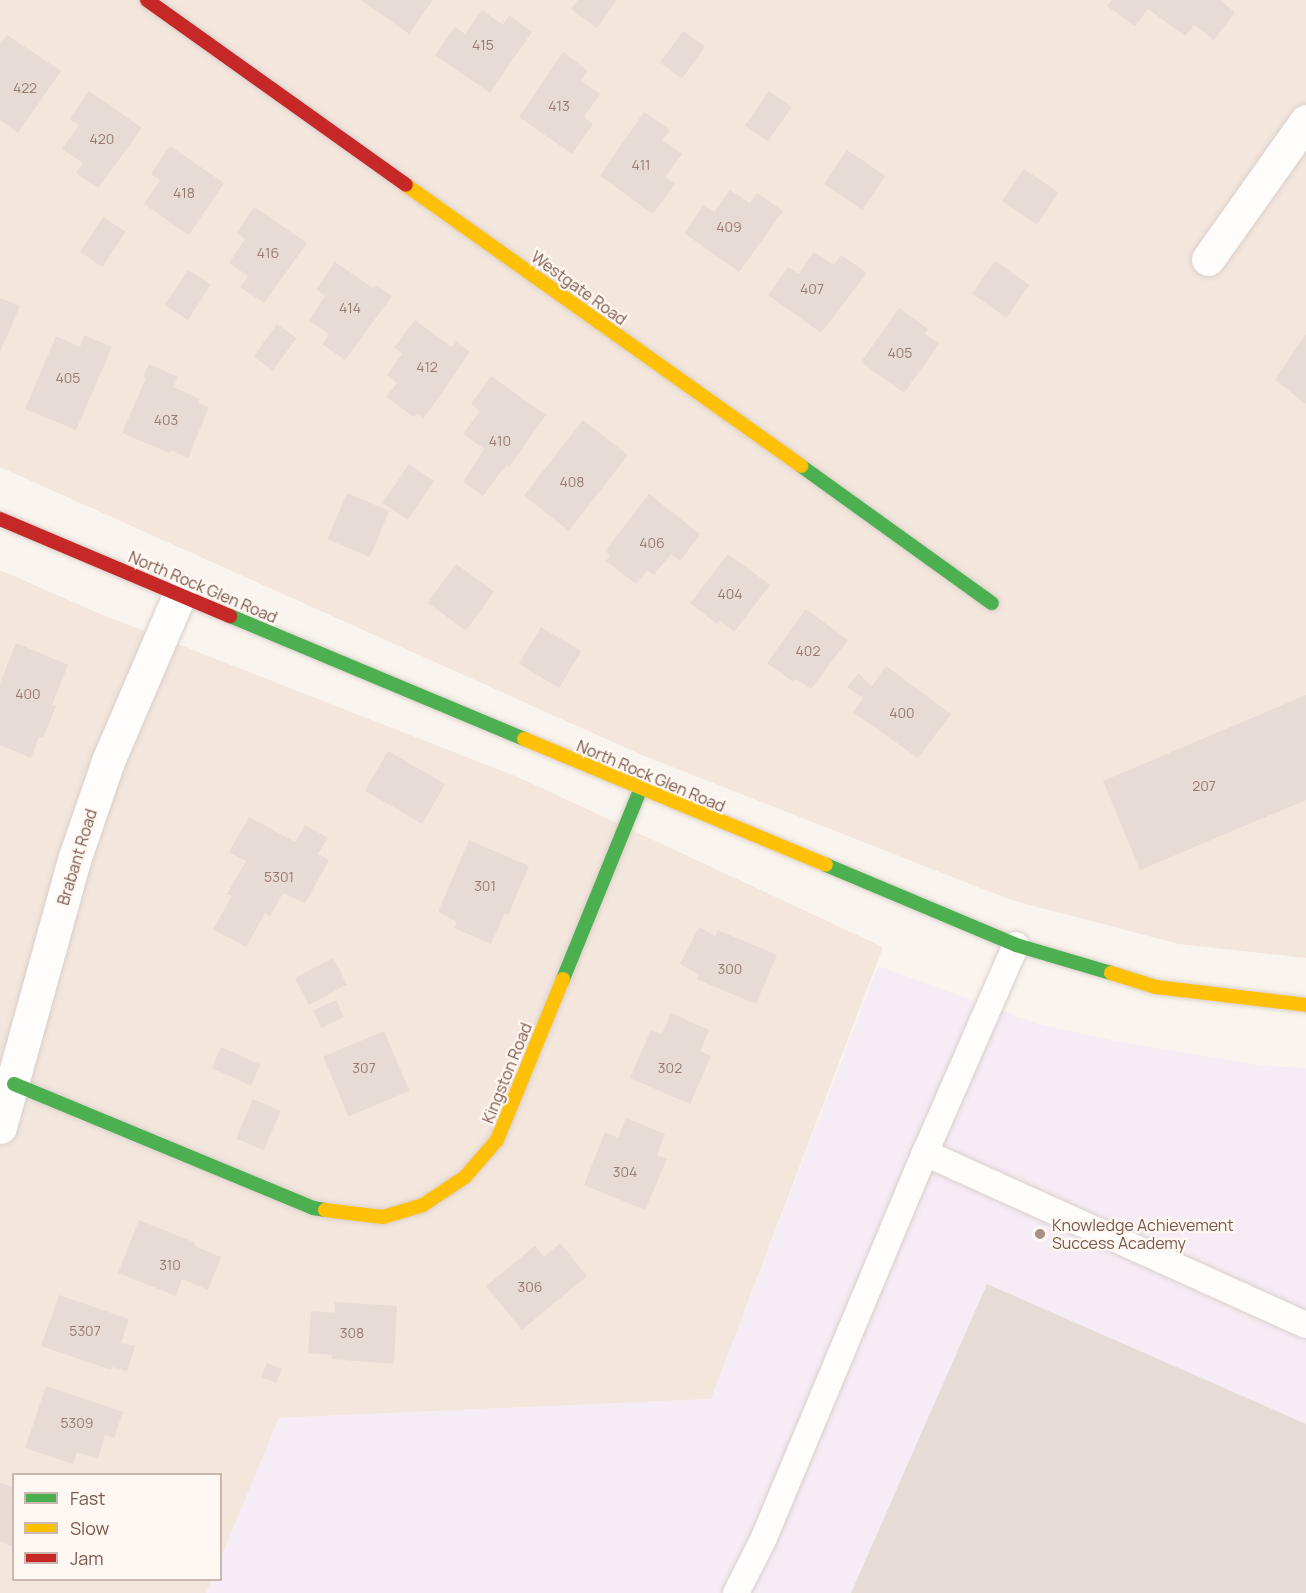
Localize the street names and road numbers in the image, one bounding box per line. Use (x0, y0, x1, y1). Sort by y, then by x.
street label: Westgate Road (528, 247, 630, 329)
street label: North Rock Glen Road (126, 547, 280, 627)
street label: North Rock Glen Road (574, 736, 728, 816)
street label: Brabant Road (53, 807, 101, 907)
street label: Kingston Road (478, 1020, 536, 1126)

